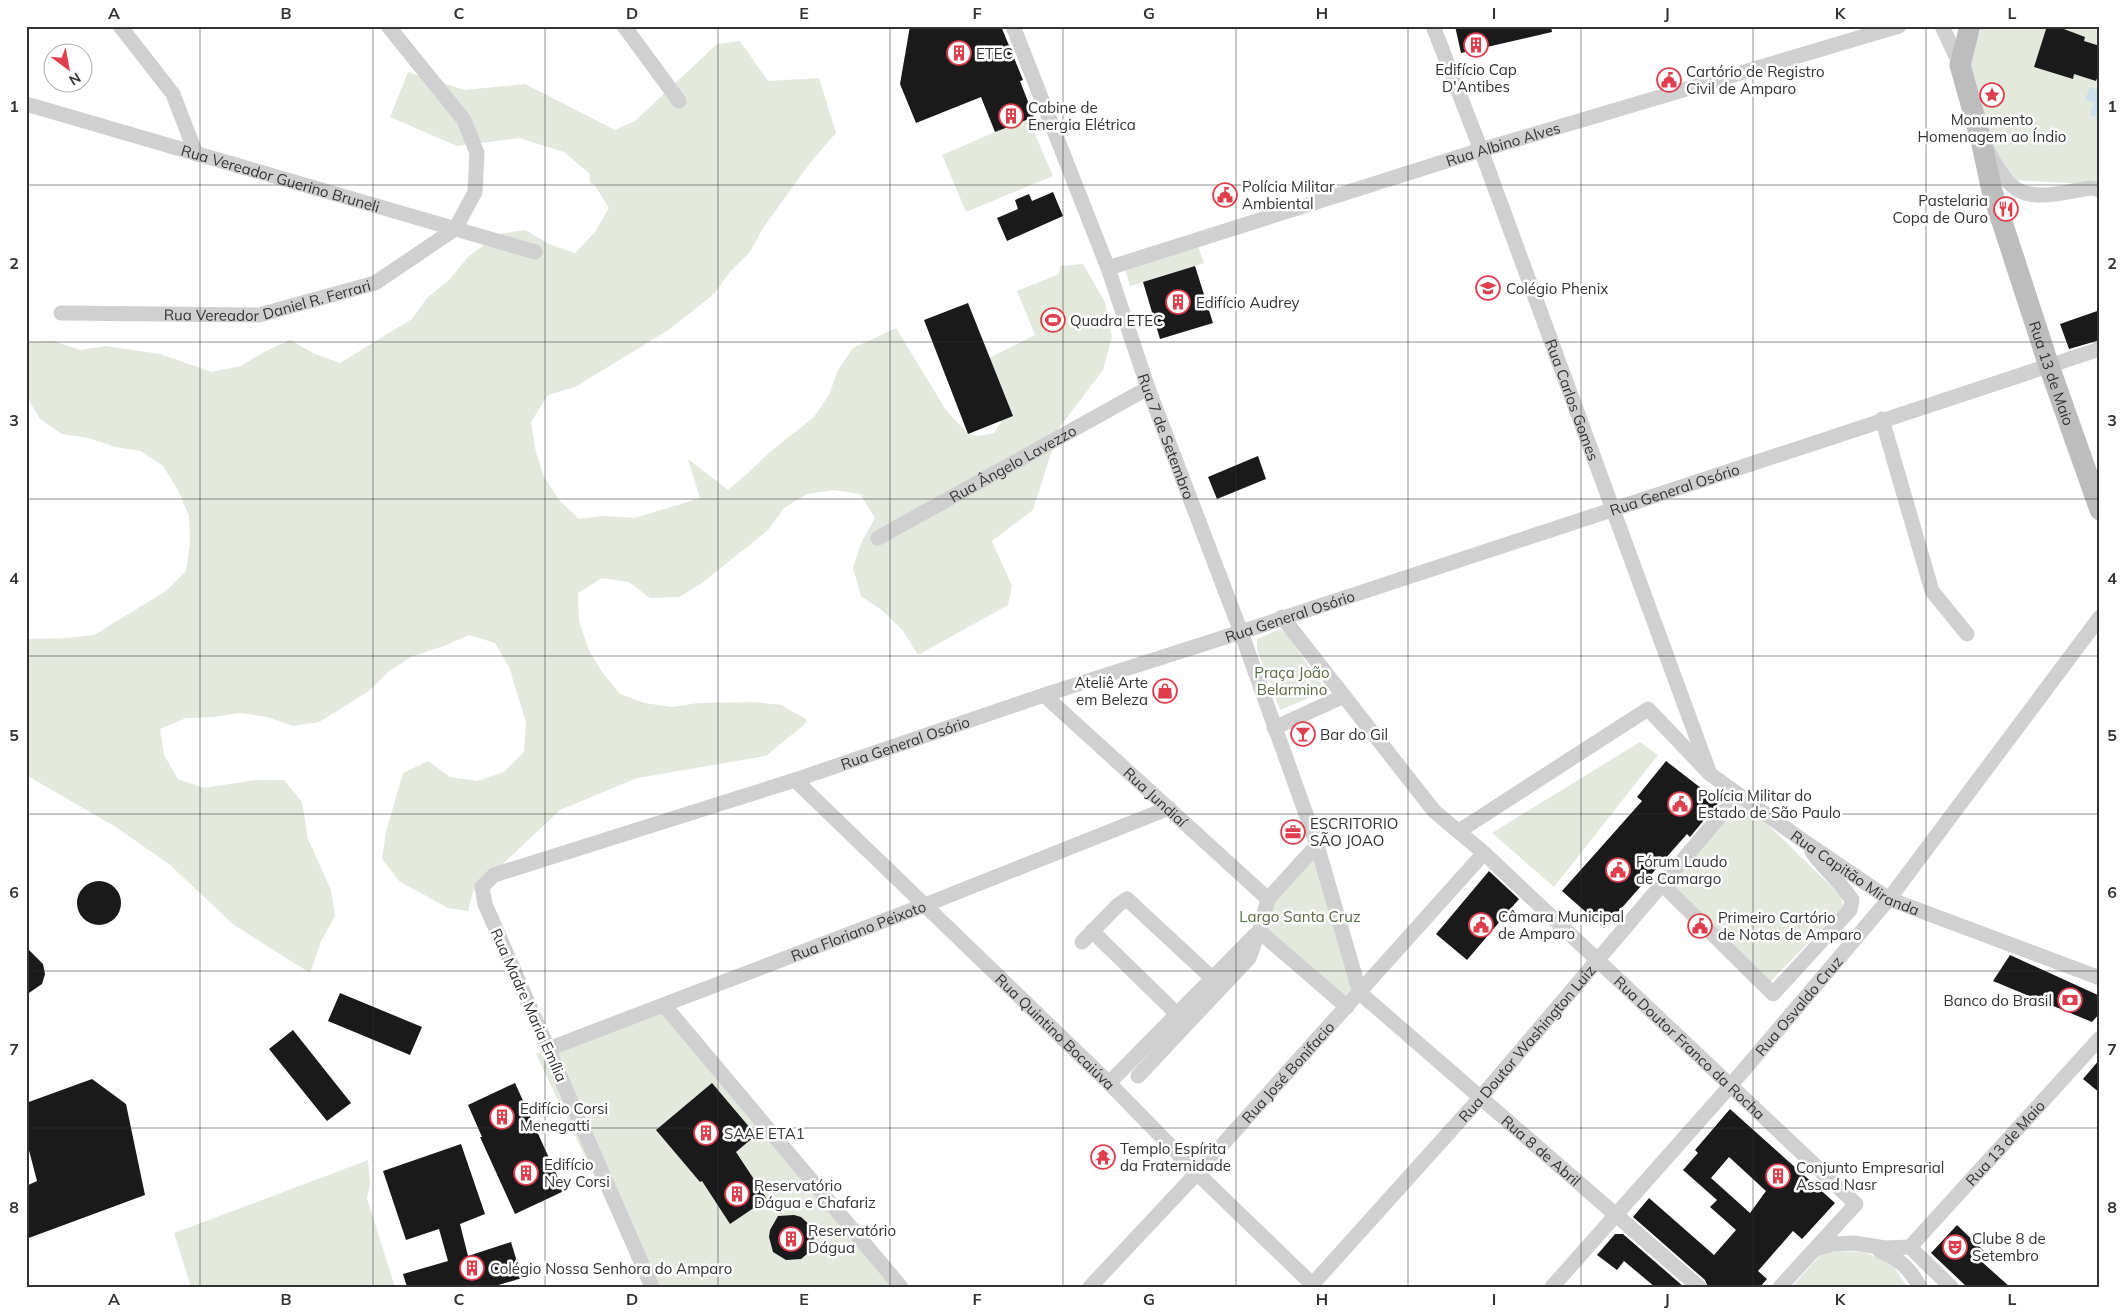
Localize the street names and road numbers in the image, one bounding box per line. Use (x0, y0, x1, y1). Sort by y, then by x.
street label: Rua Albino Alves (1443, 118, 1562, 170)
street label: Rua Vereador Guerino Bruneli (179, 140, 382, 216)
street label: Rua Vereador Daniel R. Ferrari (164, 275, 373, 325)
street label: Rua 13 de Maio (2025, 318, 2079, 428)
street label: Rua Carlos Gomes (1542, 336, 1604, 463)
street label: Rua 7 de Setembro (1134, 371, 1199, 502)
street label: Rua Ângelo Lavezzo (946, 420, 1079, 506)
street label: Rua General Osório (1607, 459, 1742, 519)
street label: Rua General Osório (1223, 586, 1357, 646)
street label: Rua General Osório (838, 712, 972, 773)
street label: Rua Jundiaí (1120, 763, 1193, 831)
street label: Rua Capitão Miranda (1788, 826, 1922, 919)
street label: Rua Floriano Peixoto (788, 896, 928, 965)
street label: Rua Madre Maria Emília (487, 925, 571, 1085)
street label: Rua Osvaldo Cruz (1751, 952, 1846, 1059)
street label: Rua Doutor Washington Luiz (1454, 961, 1599, 1126)
street label: Rua Quintino Bocaiúva (992, 969, 1119, 1093)
street label: Rua Doutor Franco da Rocha (1610, 972, 1770, 1123)
street label: Rua José Bonifacio (1237, 1017, 1338, 1127)
street label: Rua 13 de Maio (1961, 1096, 2049, 1189)
street label: Rua 8 de Abril (1498, 1111, 1585, 1190)

